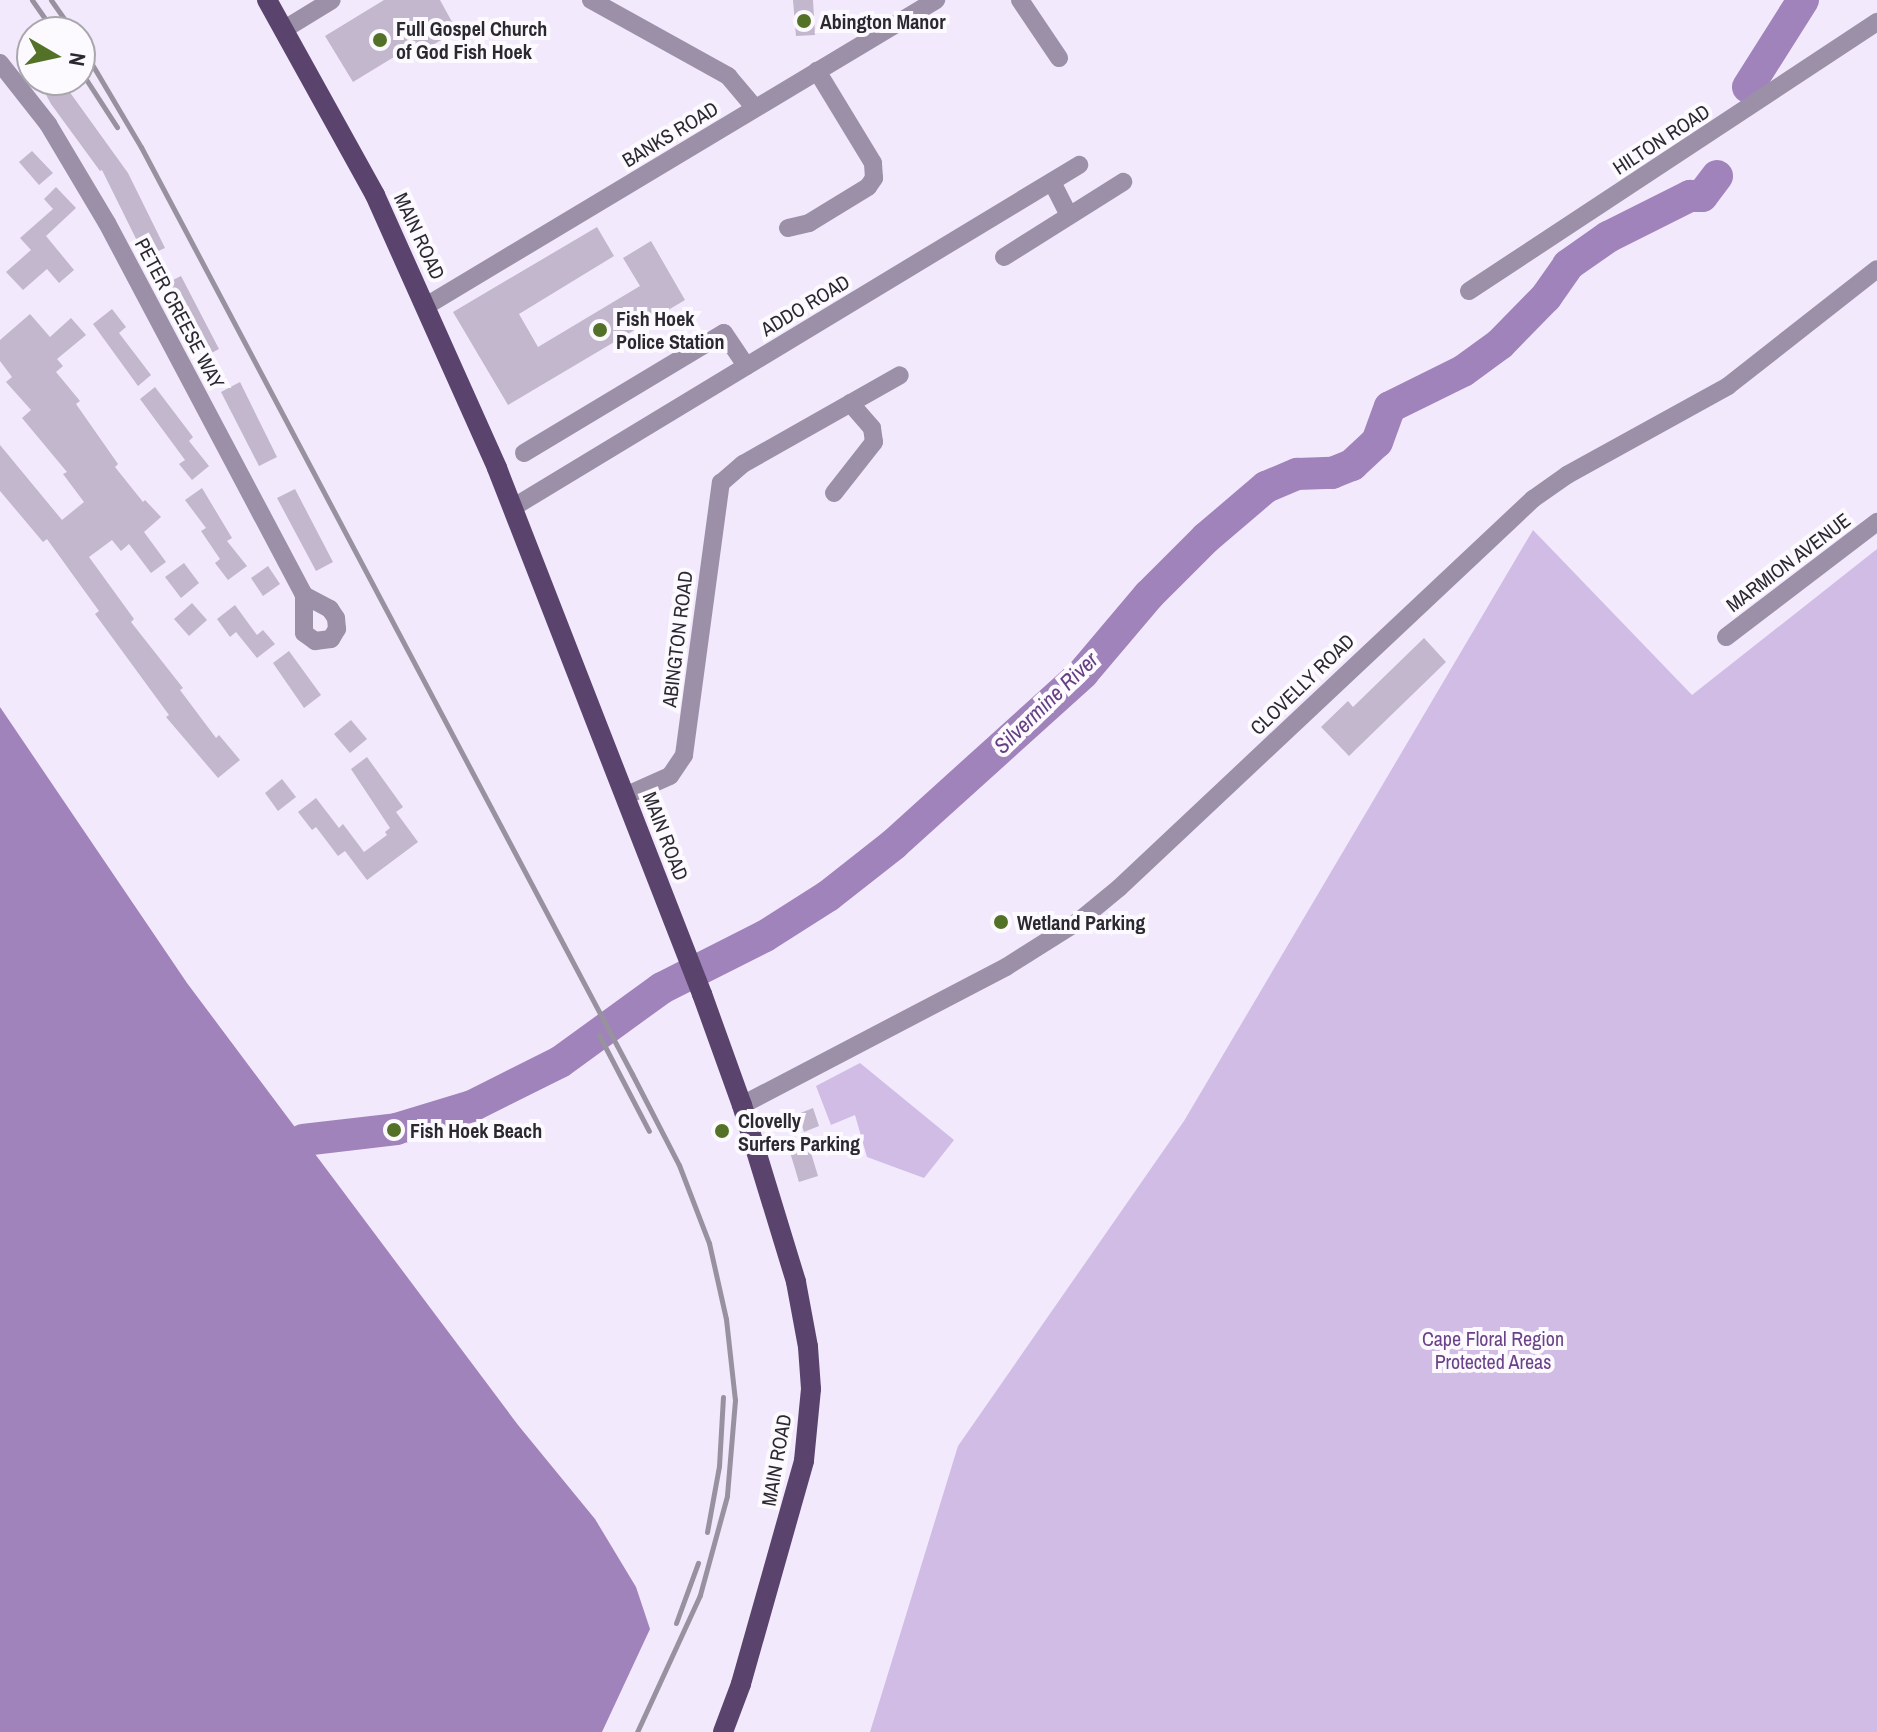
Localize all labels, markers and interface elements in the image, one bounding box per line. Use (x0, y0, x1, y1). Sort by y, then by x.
place label: Abington Manor (820, 9, 946, 33)
marker: Abington Manor (795, 12, 813, 30)
north arrow (16, 16, 96, 96)
place label: Full Gospel Church of God Fish Hoek (396, 16, 547, 63)
marker: Full Gospel Church of God Fish Hoek (371, 31, 389, 49)
text: N (62, 51, 94, 68)
street label: BANKS ROAD (618, 96, 722, 172)
street label: HILTON ROAD (1608, 99, 1714, 179)
street label: MAIN ROAD (389, 189, 451, 283)
street label: PETER CREESE WAY (130, 234, 230, 392)
street label: ADDO ROAD (756, 269, 854, 341)
place label: Fish Hoek Police Station (616, 306, 724, 353)
marker: Fish Hoek Police Station (591, 321, 609, 339)
street label: MARMION AVENUE (1721, 507, 1855, 617)
street label: ABINGTON ROAD (657, 569, 697, 709)
street label: CLOVELLY ROAD (1245, 628, 1359, 740)
water label: Silvermine River (989, 647, 1103, 759)
street label: MAIN ROAD (638, 788, 694, 884)
place label: Wetland Parking (1017, 910, 1145, 934)
marker: Wetland Parking (992, 913, 1010, 931)
place label: Clovelly Surfers Parking (738, 1108, 860, 1155)
place label: Fish Hoek Beach (410, 1118, 542, 1142)
marker: Fish Hoek Beach (385, 1121, 403, 1139)
marker: Clovelly Surfers Parking (713, 1122, 731, 1140)
park label: Cape Floral Region Protected Areas (1422, 1326, 1564, 1373)
street label: MAIN ROAD (756, 1412, 796, 1508)

